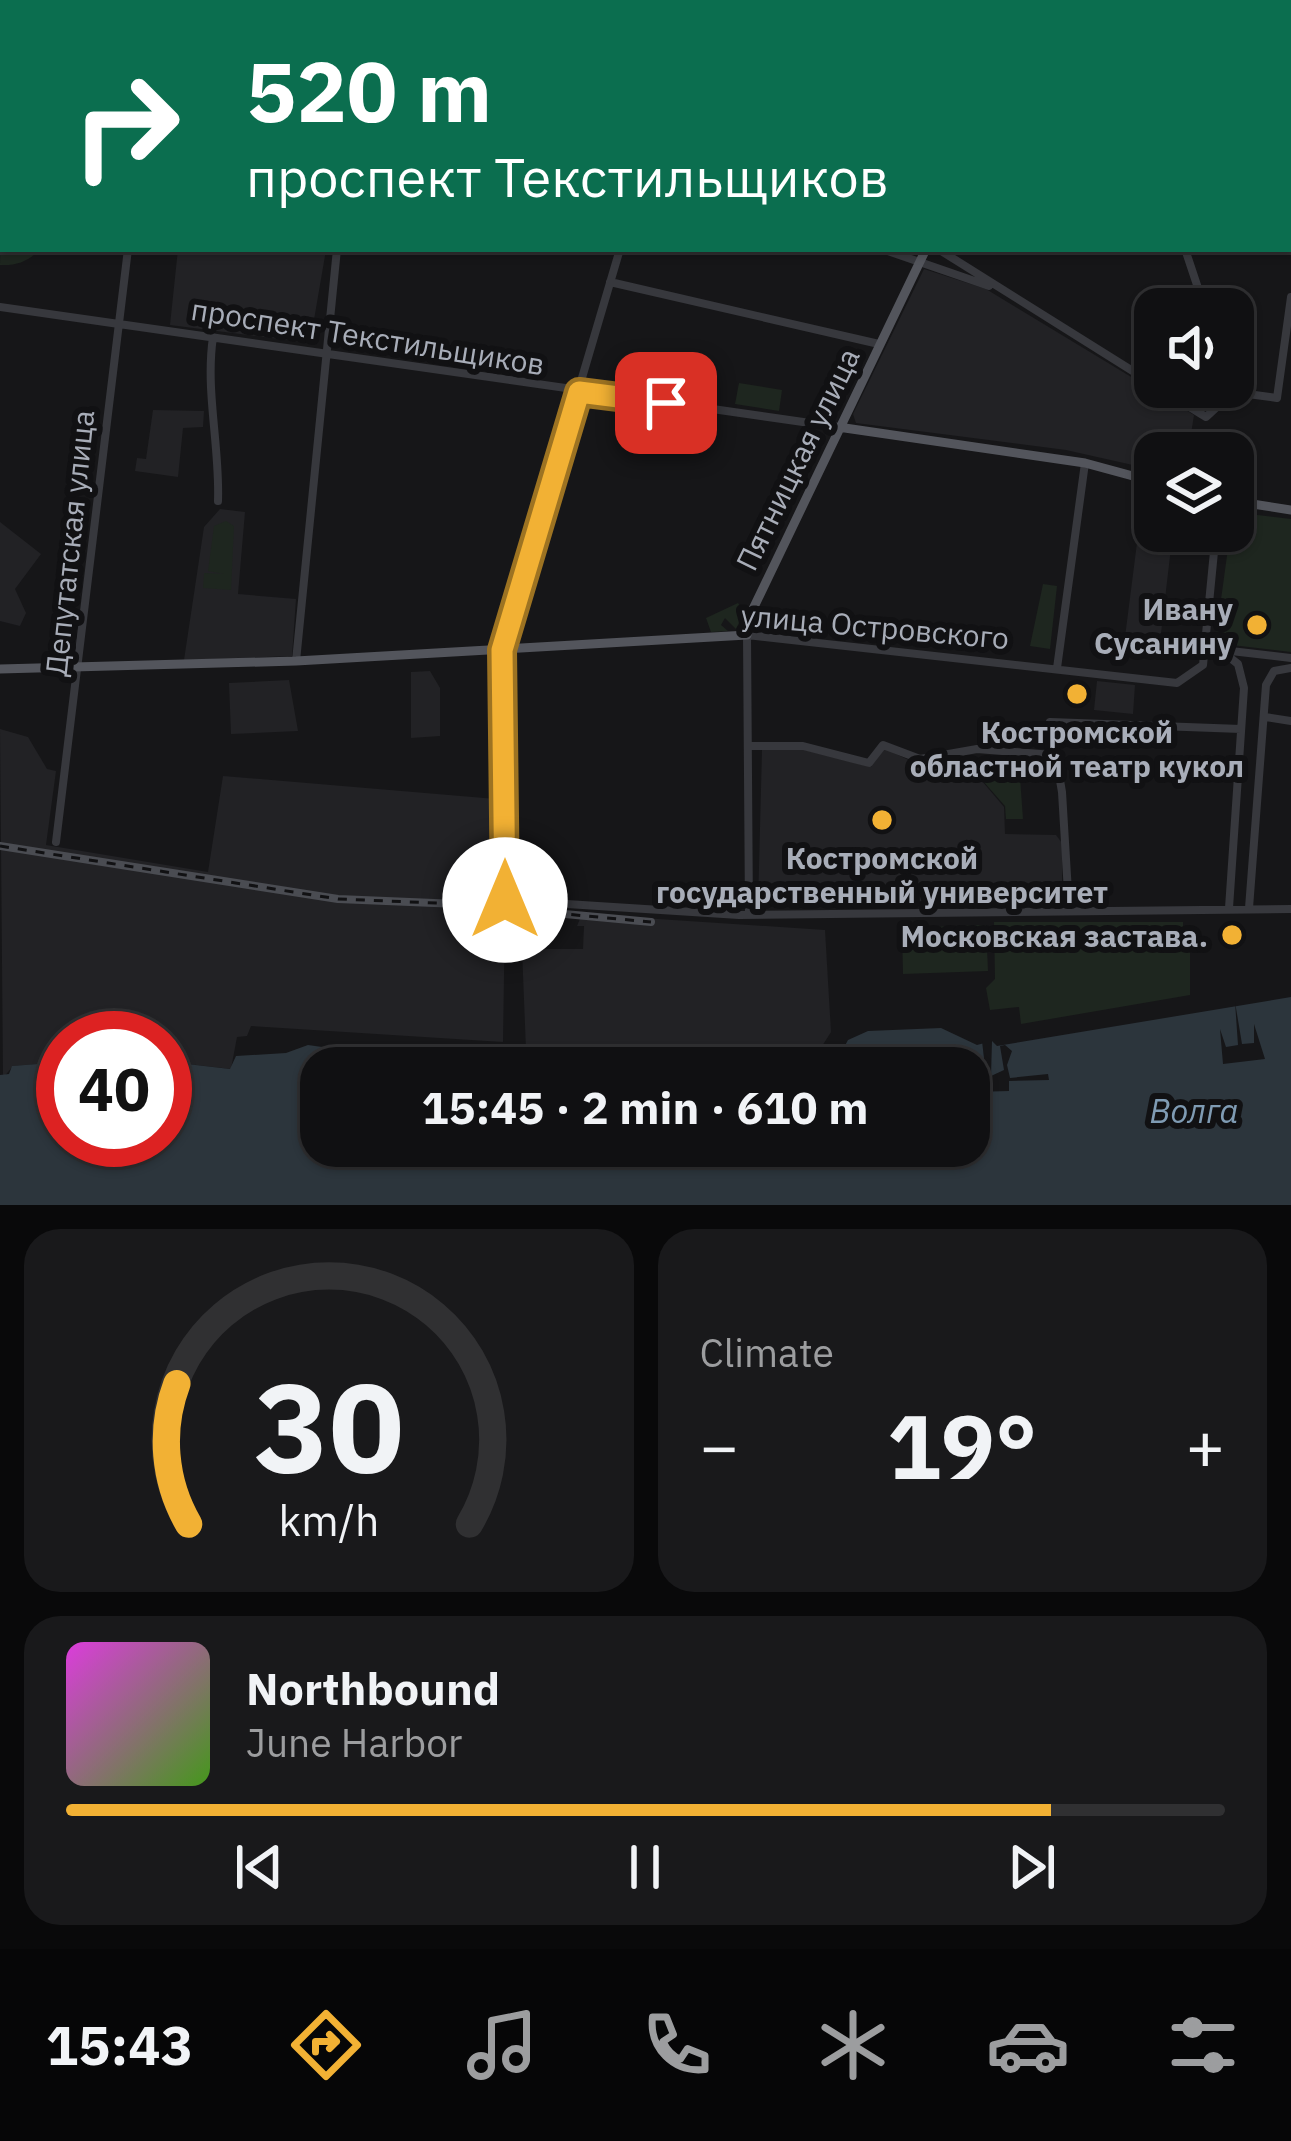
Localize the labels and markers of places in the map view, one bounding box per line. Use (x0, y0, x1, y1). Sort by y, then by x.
pin (615, 352, 717, 454)
place label: Ивану Сусанину (1094, 589, 1233, 662)
marker: Ивану Сусанину (1244, 612, 1270, 638)
marker: Костромской областной театр кукол (1064, 681, 1090, 707)
place label: Костромской областной театр кукол (910, 712, 1244, 785)
marker: Костромской государственный университет (869, 807, 895, 833)
place label: Костромской государственный университет (656, 838, 1108, 911)
place label: Московская застава. (901, 916, 1208, 955)
marker: Московская застава. (1219, 922, 1245, 948)

